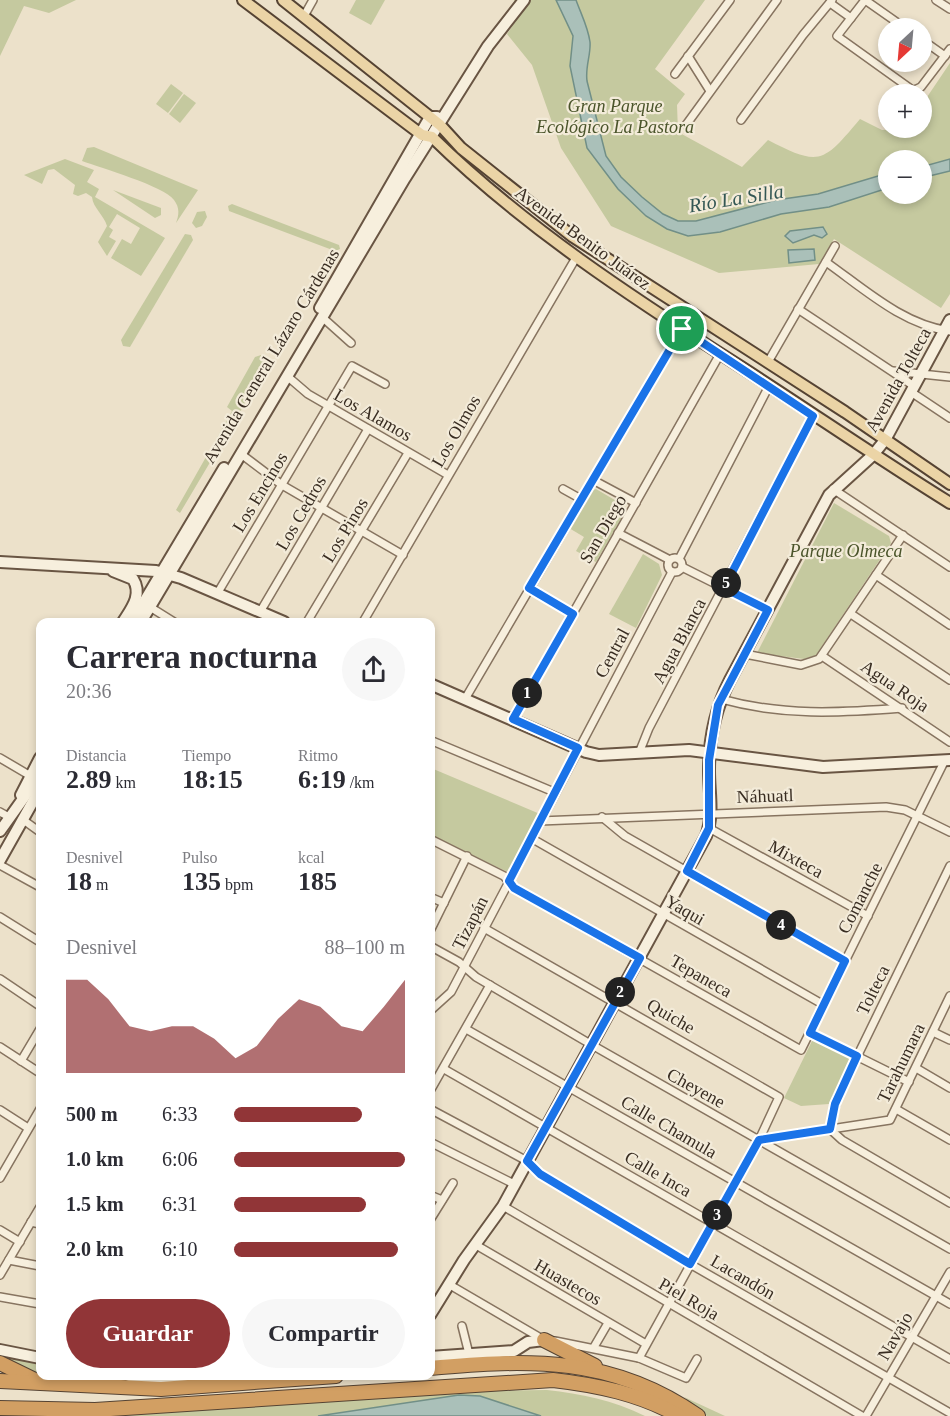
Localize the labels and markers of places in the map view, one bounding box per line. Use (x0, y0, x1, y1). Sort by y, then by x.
pin (656, 303, 707, 354)
pin: 5 (711, 568, 741, 598)
pin: 1 (512, 678, 542, 708)
pin: 4 (766, 910, 796, 940)
pin: 2 (605, 977, 635, 1007)
pin: 3 (702, 1200, 732, 1230)

